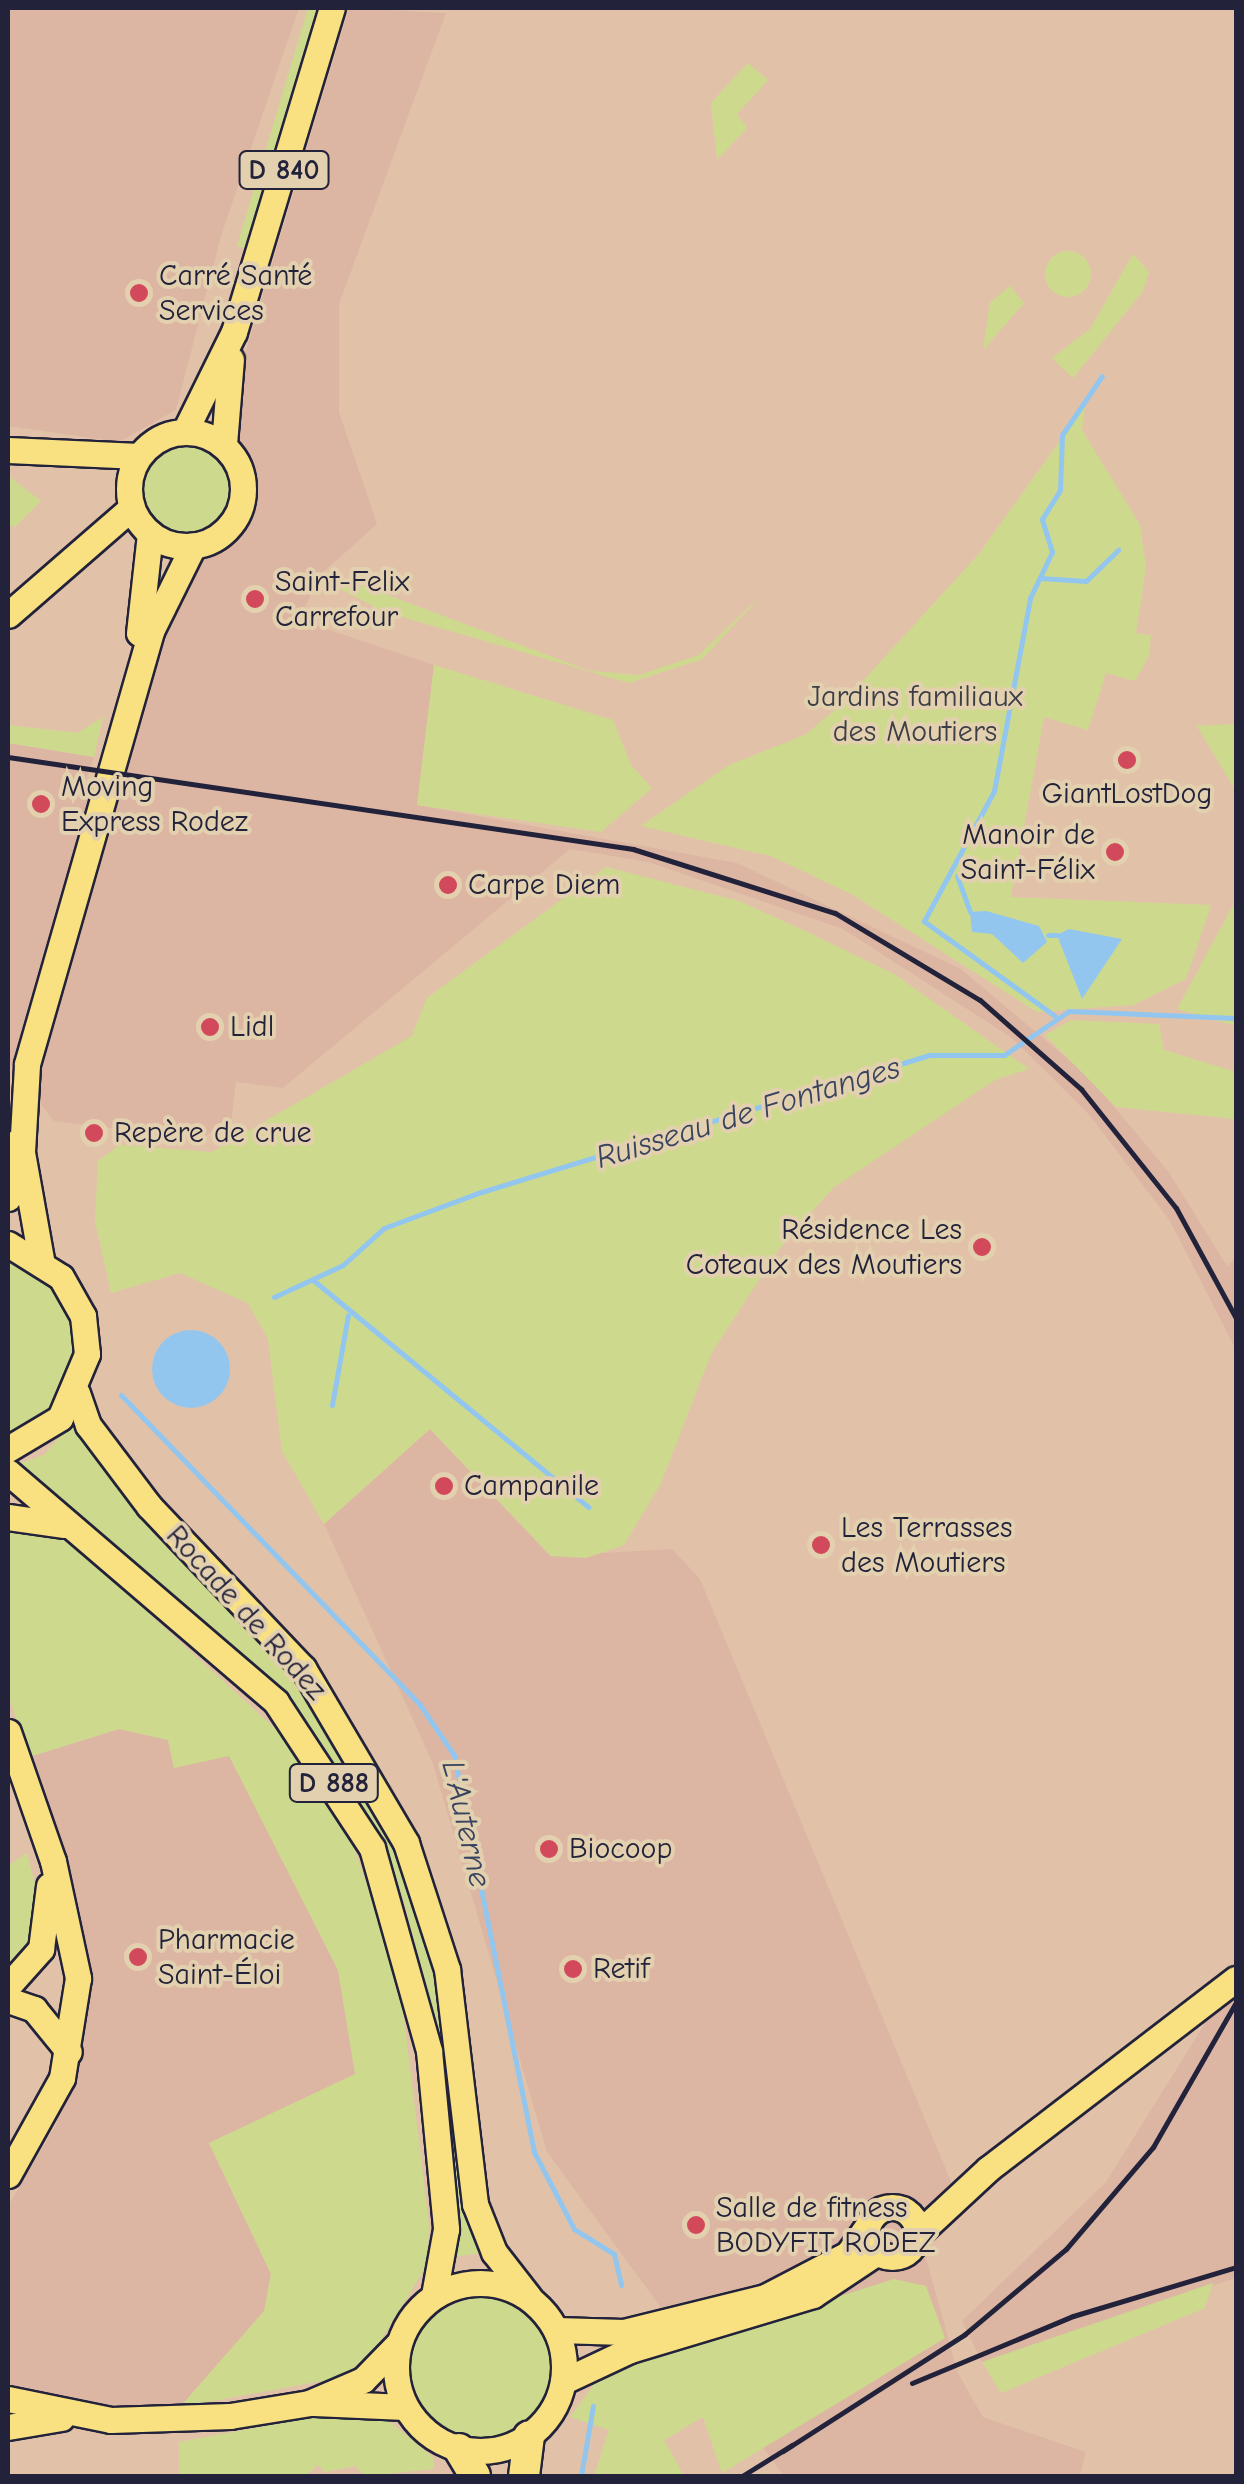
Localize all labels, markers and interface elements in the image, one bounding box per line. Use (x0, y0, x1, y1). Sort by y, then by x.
road number: D 840 (236, 147, 332, 193)
place label: Carré Santé Services (159, 258, 312, 328)
marker: Carré Santé Services (128, 282, 150, 304)
place label: Saint-Felix Carrefour (275, 564, 409, 634)
marker: Saint-Felix Carrefour (244, 588, 266, 610)
park label: Jardins familiaux des Moutiers (807, 679, 1023, 750)
marker: GiantLostDog (1116, 749, 1138, 771)
place label: Moving Express Rodez (61, 769, 248, 840)
place label: GiantLostDog (1042, 776, 1212, 812)
marker: Moving Express Rodez (30, 793, 52, 815)
place label: Manoir de Saint-Félix (961, 817, 1095, 888)
marker: Manoir de Saint-Félix (1104, 841, 1126, 863)
place label: Carpe Diem (468, 867, 620, 903)
marker: Carpe Diem (437, 874, 459, 896)
place label: Lidl (230, 1009, 274, 1045)
marker: Lidl (199, 1016, 221, 1038)
water label: Ruisseau de Fontanges (591, 1048, 905, 1178)
place label: Repère de crue (114, 1115, 312, 1151)
marker: Repère de crue (83, 1122, 105, 1144)
place label: Résidence Les Coteaux des Moutiers (686, 1212, 962, 1282)
marker: Résidence Les Coteaux des Moutiers (971, 1236, 993, 1258)
place label: Campanile (464, 1468, 599, 1504)
marker: Campanile (433, 1475, 455, 1497)
place label: Les Terrasses des Moutiers (841, 1510, 1012, 1580)
street label: Rocade de Rodez (158, 1518, 334, 1708)
marker: Les Terrasses des Moutiers (810, 1534, 832, 1556)
water label: L'Auterne (433, 1757, 499, 1891)
road number: D 888 (286, 1760, 382, 1806)
place label: Biocoop (569, 1831, 672, 1867)
marker: Biocoop (538, 1838, 560, 1860)
place label: Pharmacie Saint-Éloi (158, 1922, 295, 1992)
marker: Pharmacie Saint-Éloi (127, 1946, 149, 1968)
place label: Retif (593, 1951, 649, 1987)
marker: Retif (562, 1958, 584, 1980)
place label: Salle de fitness BODYFIT RODEZ (716, 2190, 936, 2260)
marker: Salle de fitness BODYFIT RODEZ (685, 2214, 707, 2236)

